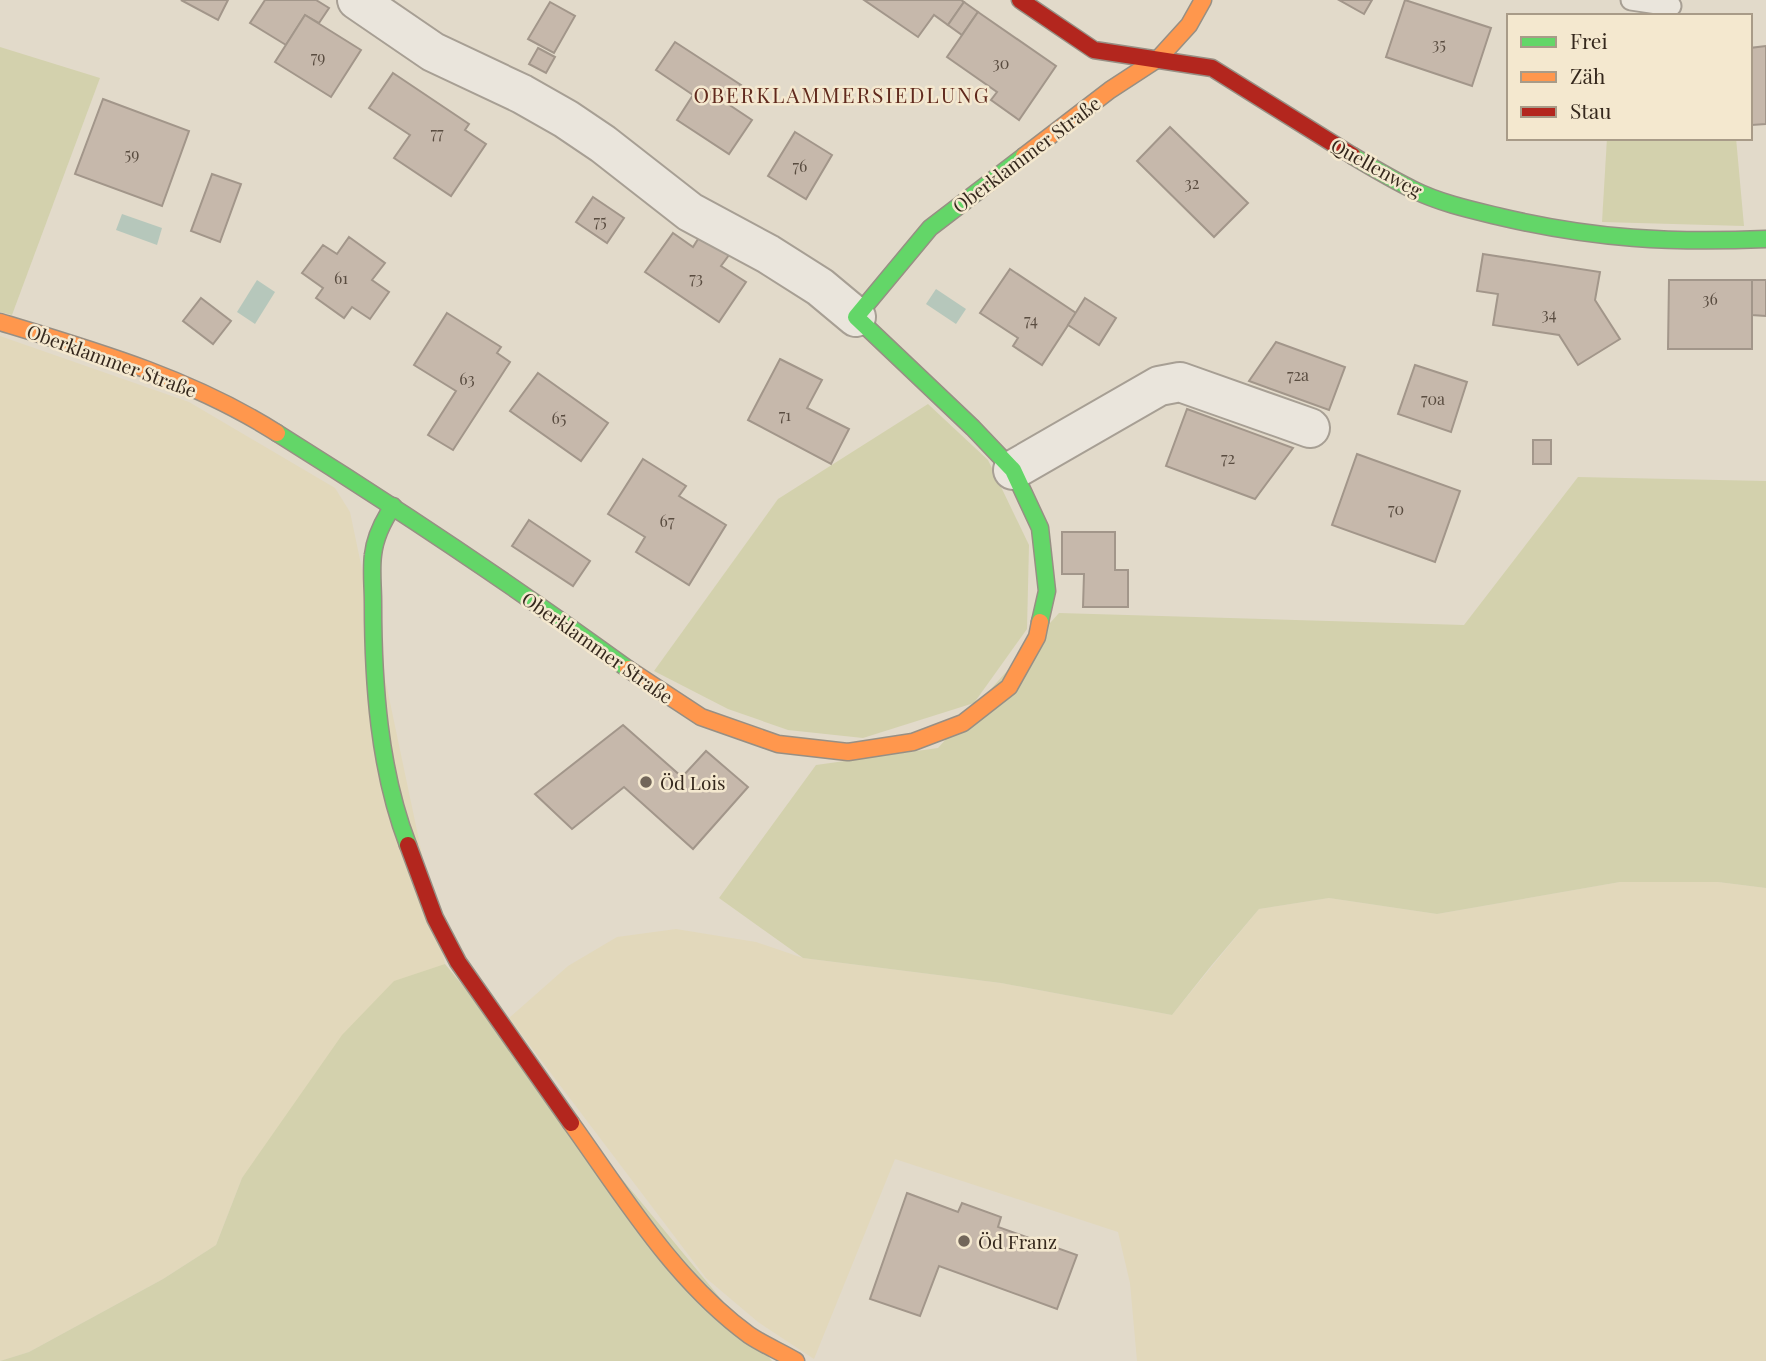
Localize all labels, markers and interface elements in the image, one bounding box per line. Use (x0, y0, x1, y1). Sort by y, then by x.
legend (1507, 14, 1752, 140)
text: Frei (1570, 26, 1608, 54)
house number: 35 (1432, 33, 1446, 54)
house number: 79 (311, 46, 325, 67)
house number: 30 (993, 52, 1009, 73)
text: Zäh (1570, 61, 1606, 89)
district label: OBERKLAMMERSIEDLUNG (694, 80, 990, 108)
street label: Oberklammer Straße (947, 90, 1105, 218)
text: Stau (1570, 96, 1611, 124)
house number: 77 (431, 122, 444, 143)
street label: Quellenweg (1327, 131, 1427, 203)
house number: 59 (125, 143, 139, 164)
house number: 76 (793, 155, 807, 176)
house number: 32 (1185, 172, 1199, 193)
house number: 75 (593, 210, 607, 231)
house number: 61 (334, 267, 348, 288)
house number: 73 (689, 267, 703, 288)
house number: 36 (1702, 288, 1718, 309)
house number: 34 (1541, 303, 1557, 324)
house number: 74 (1024, 309, 1038, 330)
street label: Oberklammer Straße (23, 317, 201, 403)
house number: 72a (1287, 364, 1309, 385)
house number: 63 (459, 368, 475, 389)
house number: 70a (1421, 388, 1445, 409)
house number: 71 (779, 404, 791, 425)
house number: 65 (552, 407, 566, 428)
house number: 72 (1221, 447, 1235, 468)
house number: 70 (1388, 498, 1404, 519)
house number: 67 (660, 510, 675, 531)
street label: Oberklammer Straße (517, 585, 679, 709)
place label: Öd Lois (660, 769, 726, 795)
marker: Öd Lois (638, 774, 654, 790)
place label: Öd Franz (978, 1228, 1057, 1254)
marker: Öd Franz (956, 1233, 972, 1249)

